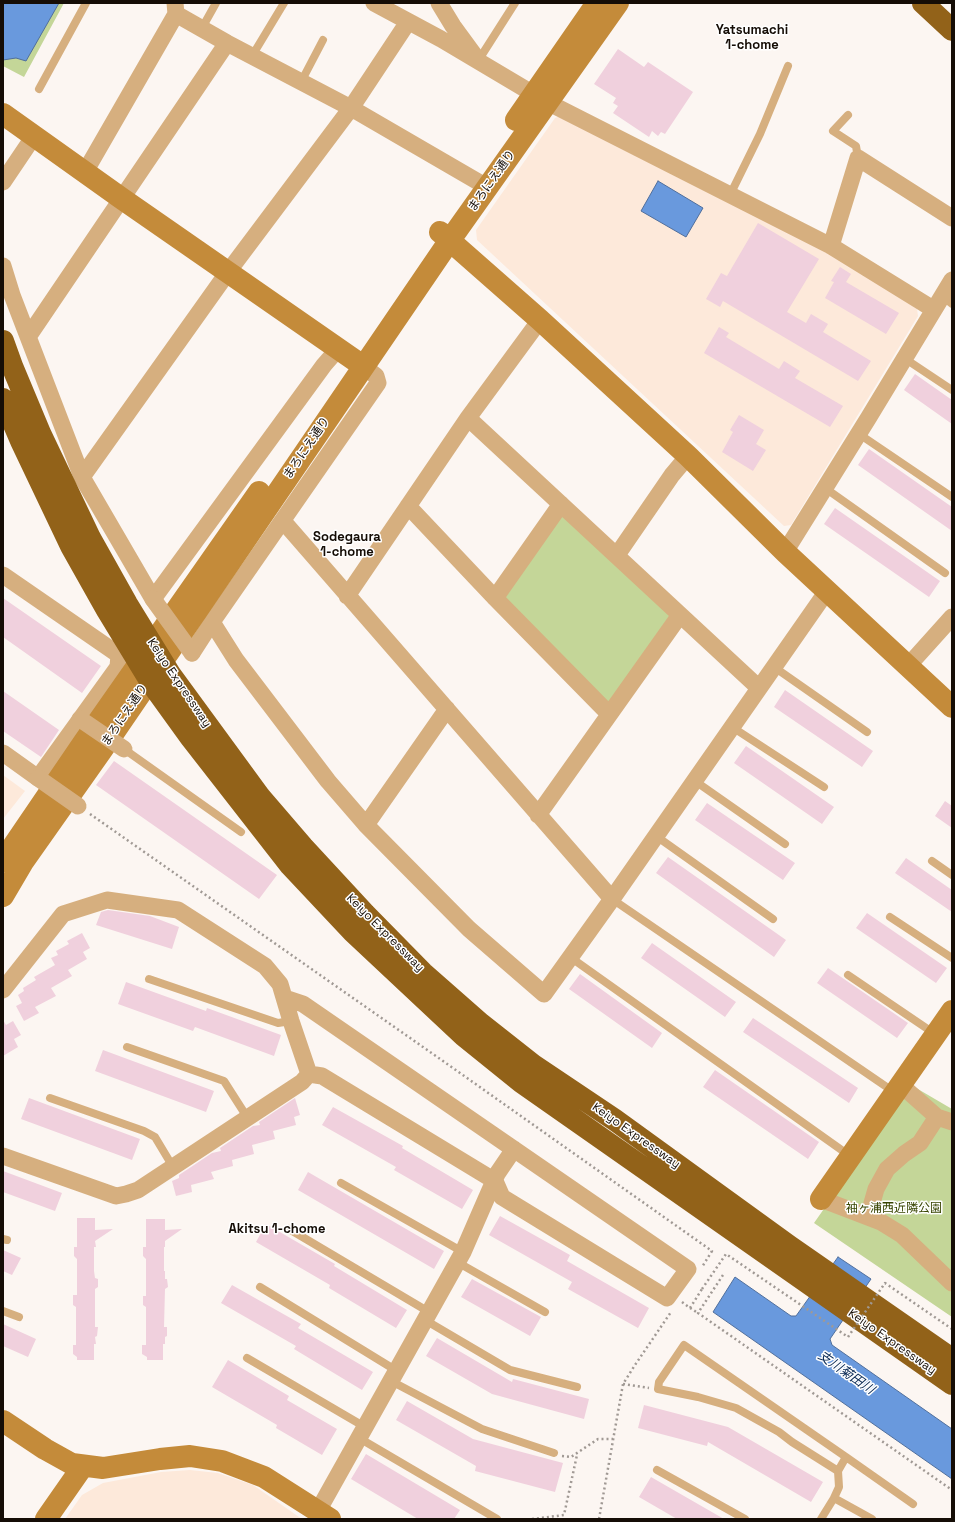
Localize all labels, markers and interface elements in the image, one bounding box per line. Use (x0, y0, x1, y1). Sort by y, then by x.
district label: Yatsumachi 1-chome (716, 22, 788, 53)
street label: まろにえ通り (465, 147, 519, 215)
street label: まろにえ通り (281, 414, 333, 482)
district label: Sodegaura 1-chome (313, 529, 381, 560)
street label: Keiyo Expressway (144, 636, 214, 730)
street label: まろにえ通り (99, 681, 151, 749)
street label: Keiyo Expressway (343, 891, 427, 975)
street label: Keiyo Expressway (589, 1100, 683, 1172)
park label: 袖ヶ浦西近隣公園 (846, 1202, 942, 1216)
district label: Akitsu 1-chome (229, 1221, 325, 1237)
street label: Keiyo Expressway (845, 1306, 939, 1378)
water label: 支川菊田川 (815, 1348, 877, 1398)

